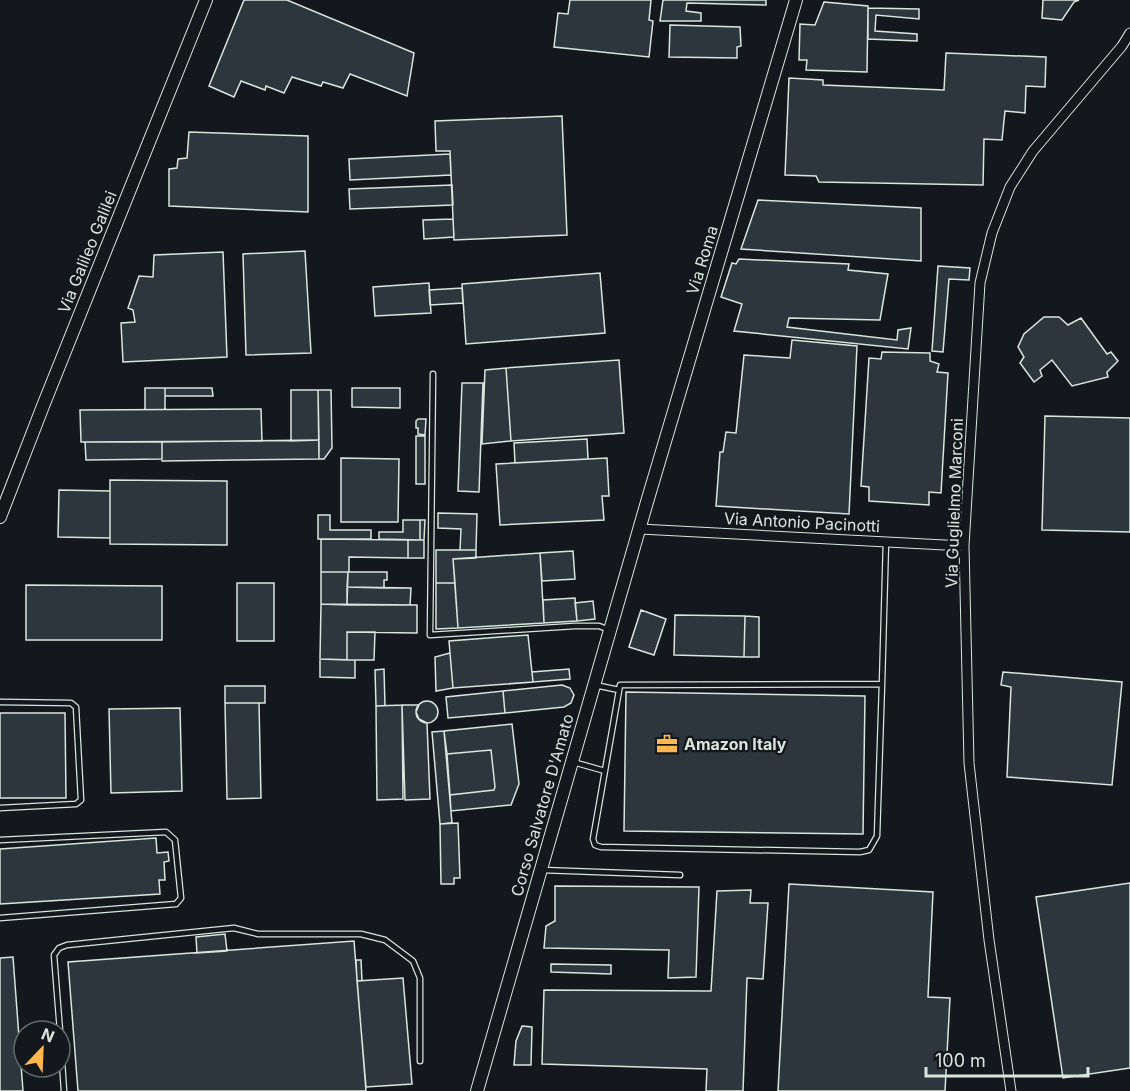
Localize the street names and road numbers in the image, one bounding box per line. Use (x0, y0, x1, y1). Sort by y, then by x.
street label: Via Galileo Galilei (53, 188, 121, 316)
street label: Via Roma (682, 223, 722, 297)
street label: Via Guglielmo Marconi (941, 418, 967, 588)
street label: Via Antonio Pacinotti (723, 508, 881, 536)
street label: Corso Salvatore D'Amato (506, 711, 578, 899)

